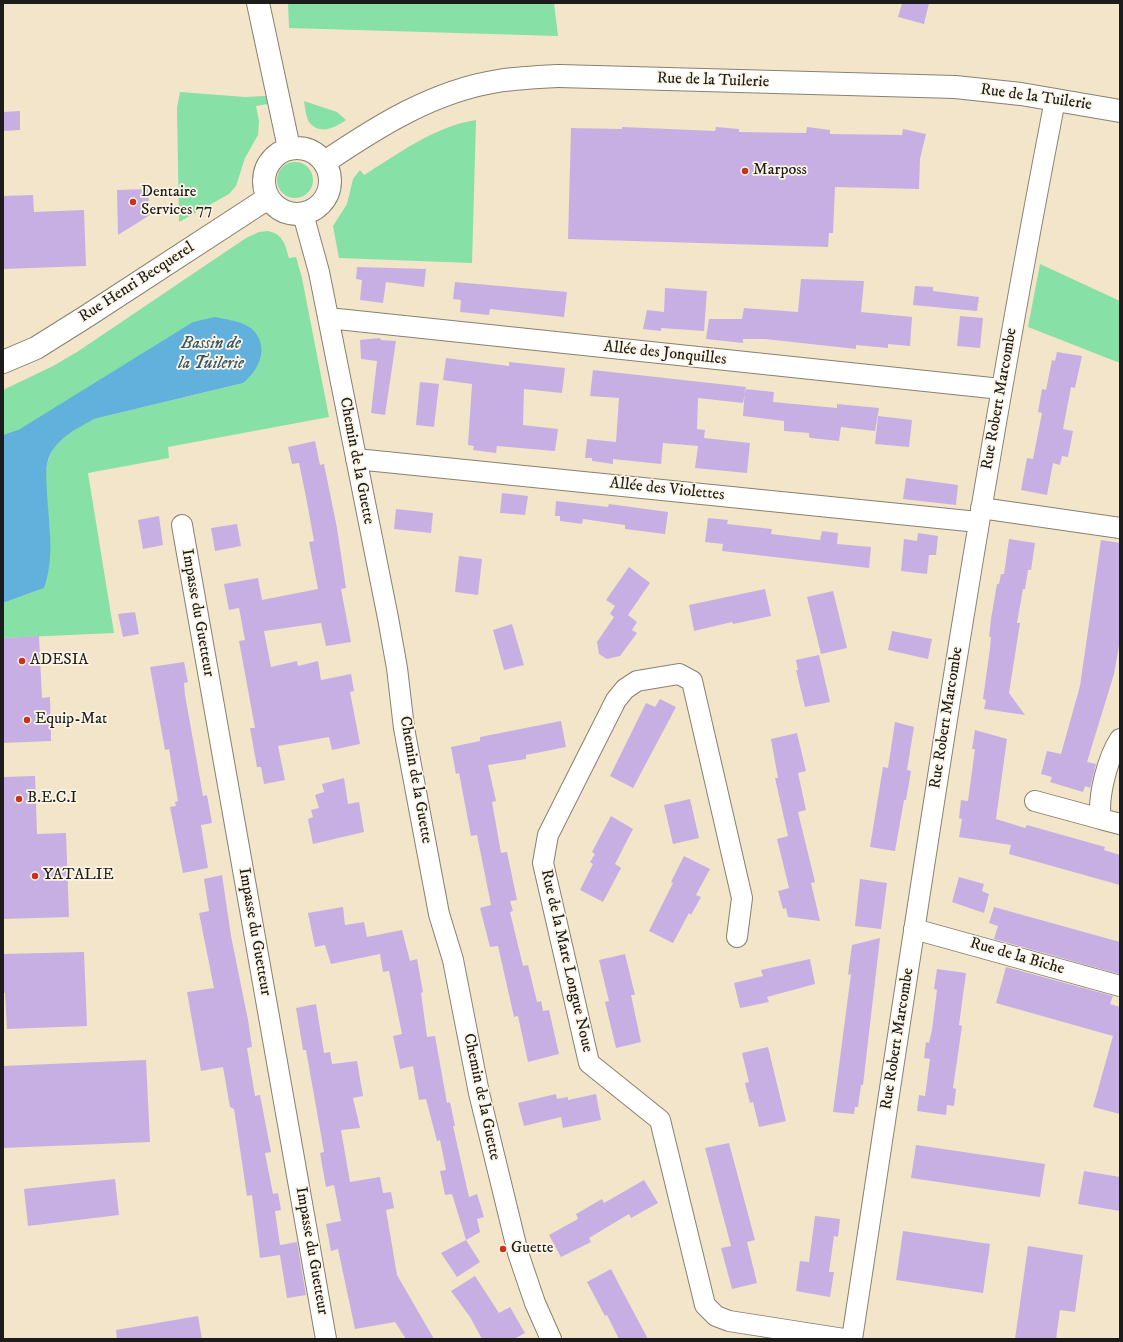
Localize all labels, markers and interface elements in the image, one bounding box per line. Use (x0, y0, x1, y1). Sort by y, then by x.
street label: Rue de la Tuilerie (657, 69, 769, 93)
street label: Rue de la Tuilerie (979, 81, 1093, 115)
place label: Marposs (753, 161, 807, 181)
marker: Marposs (740, 166, 750, 176)
place label: Dentaire Services 77 (141, 183, 213, 221)
marker: Dentaire Services 77 (128, 197, 138, 207)
street label: Rue Henri Becquerel (76, 239, 198, 327)
street label: Rue Robert Marcombe (978, 327, 1022, 471)
water label: Bassin de la Tuilerie (178, 334, 244, 374)
street label: Allée des Jonquilles (603, 338, 727, 370)
street label: Chemin de la Guette (334, 396, 378, 526)
street label: Allée des Violettes (609, 474, 725, 506)
street label: Impasse du Guetteur (176, 548, 218, 678)
street label: Rue Robert Marcombe (926, 646, 968, 790)
place label: ADESIA (30, 651, 88, 671)
marker: ADESIA (17, 656, 27, 666)
place label: Equip-Mat (35, 710, 107, 730)
marker: Equip-Mat (22, 715, 32, 725)
street label: Chemin de la Guette (394, 715, 436, 845)
place label: B.E.C.I (27, 789, 77, 809)
marker: B.E.C.I (14, 794, 24, 804)
place label: YATALIE (43, 866, 114, 886)
street label: Impasse du Guetteur (233, 867, 275, 997)
street label: Rue de la Mare Longue Noue (536, 868, 596, 1054)
marker: YATALIE (30, 871, 40, 881)
street label: Rue de la Biche (967, 934, 1067, 980)
street label: Rue Robert Marcombe (877, 967, 919, 1111)
street label: Chemin de la Guette (458, 1032, 504, 1162)
street label: Impasse du Guetteur (290, 1186, 332, 1316)
place label: Guette (511, 1239, 553, 1259)
marker: Guette (498, 1244, 508, 1254)

